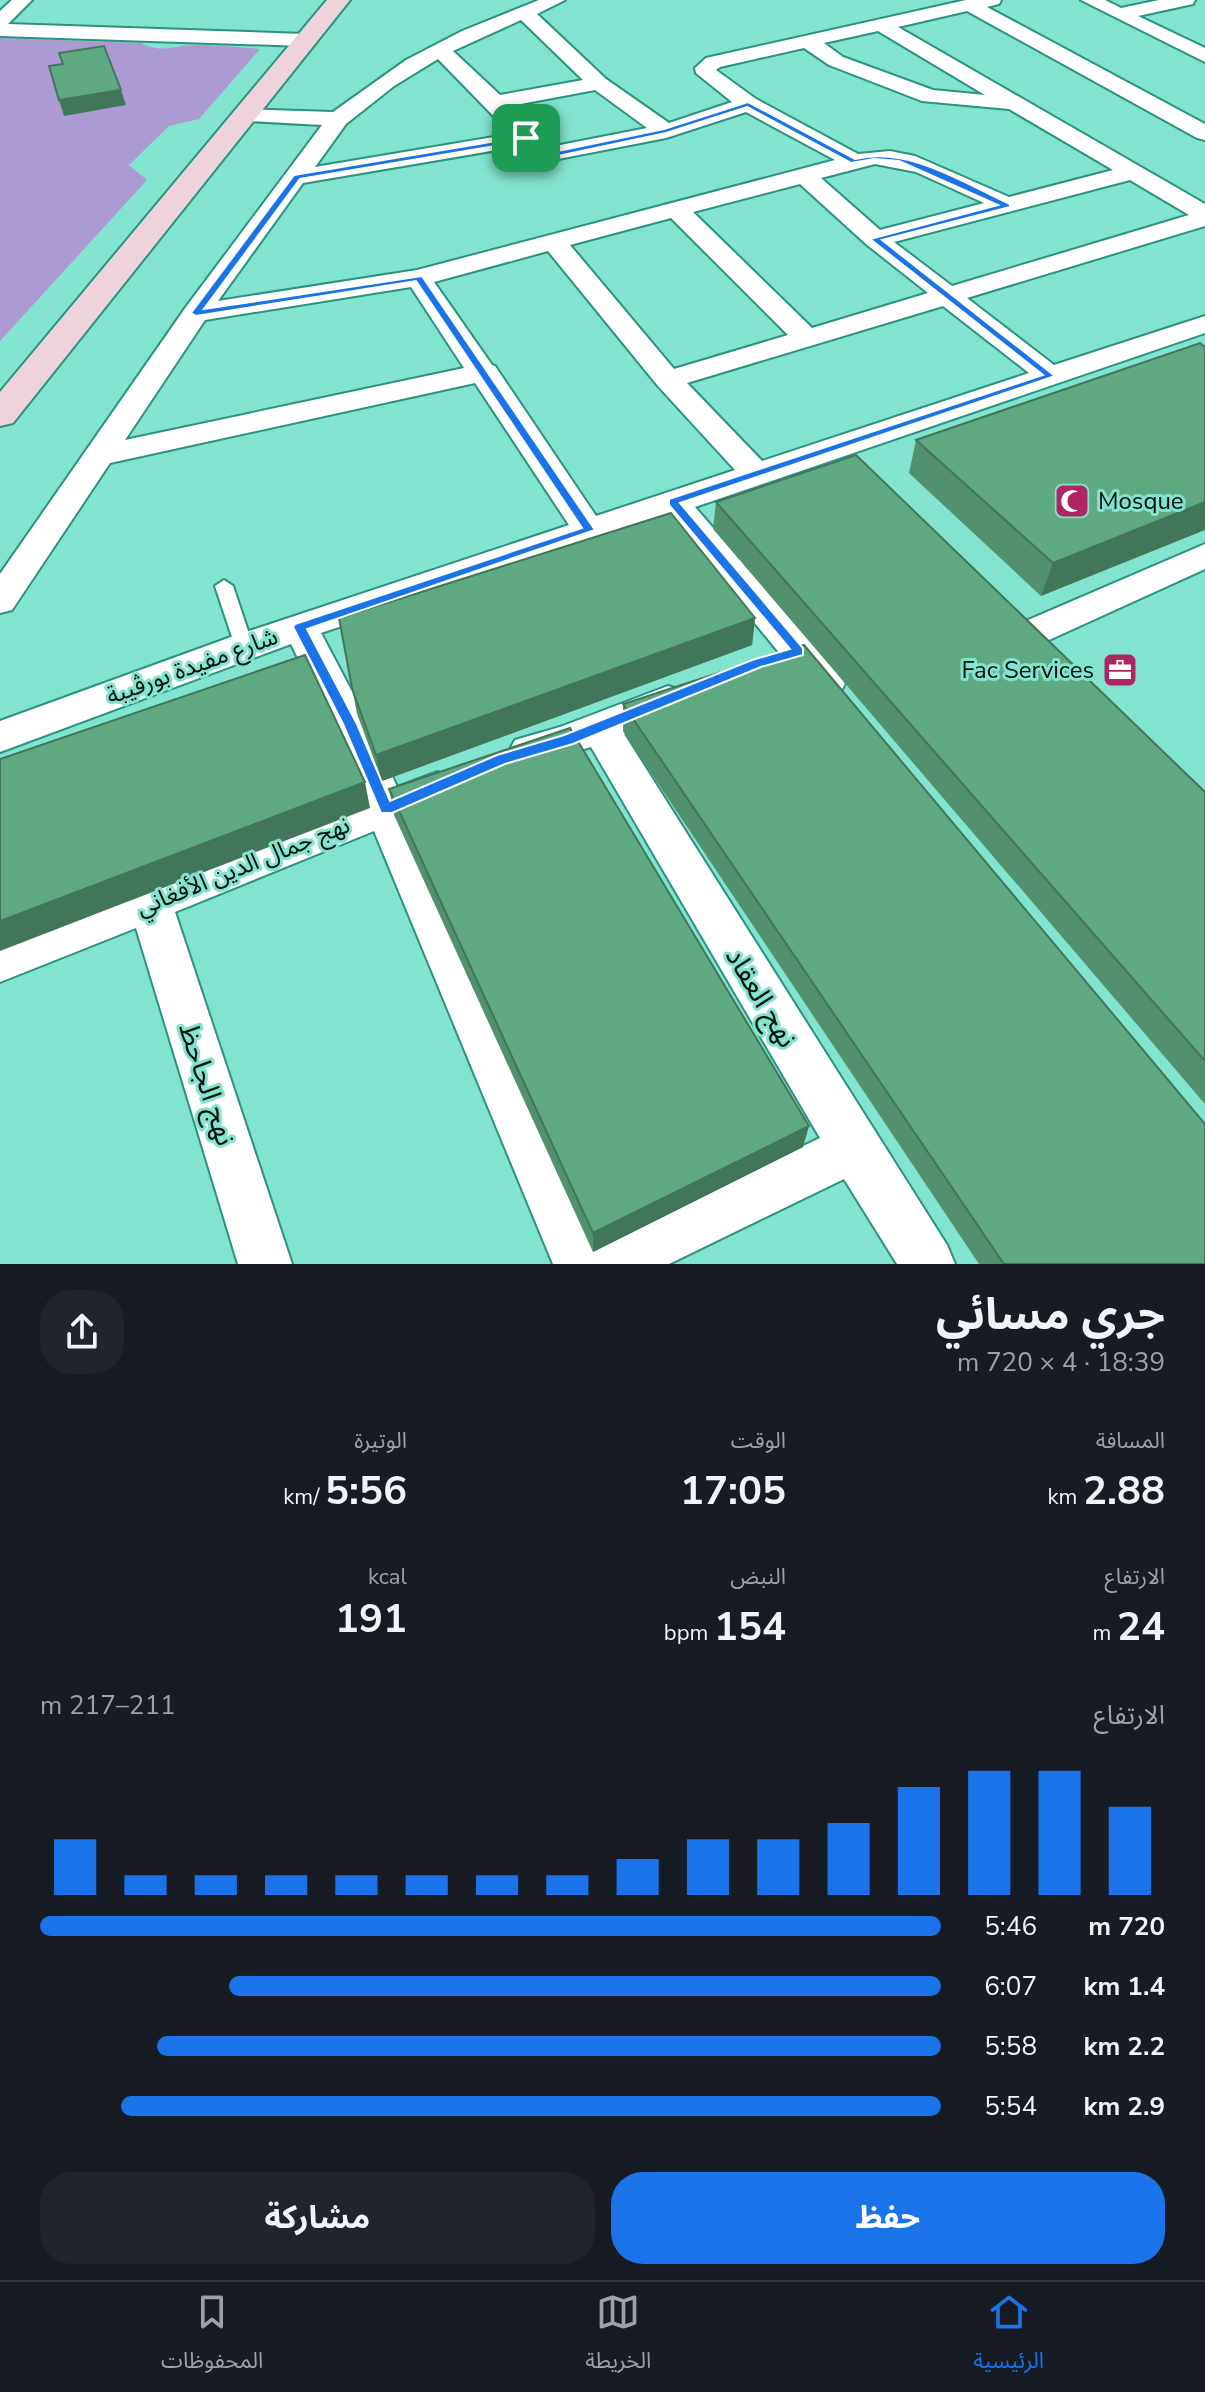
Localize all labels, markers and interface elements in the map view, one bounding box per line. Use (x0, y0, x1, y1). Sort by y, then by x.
pin (492, 104, 560, 172)
icon: arrive (504, 116, 548, 160)
mosque icon: Mosque (1053, 482, 1091, 520)
place label: Mosque (1098, 485, 1184, 517)
street label: شارع مفيدة بورڨيبة (102, 620, 283, 713)
office icon: Fac Services (1101, 651, 1139, 689)
place label: Fac Services (961, 654, 1094, 686)
street label: نهج جمال الدين الأفغاني (131, 808, 356, 926)
street label: نهج العقاد (715, 940, 806, 1055)
street label: نهج الجاحظ (168, 1018, 245, 1151)
text: جري مسائي (936, 1285, 1165, 1345)
button: share (40, 1290, 124, 1374)
text: 18:39 · 4 × 720 m (957, 1345, 1165, 1380)
text: الوتيرة (354, 1426, 407, 1456)
text: الوقت (731, 1426, 786, 1456)
text: المسافة (1096, 1426, 1165, 1456)
text: 5:56 (325, 1464, 407, 1518)
text: 17:05 (680, 1464, 786, 1518)
text: 2.88 (1083, 1464, 1165, 1518)
text: /km (283, 1482, 325, 1512)
text: km (1048, 1482, 1083, 1512)
text: kcal (368, 1562, 407, 1592)
text: النبض (730, 1562, 786, 1592)
text: الارتفاع (1105, 1562, 1165, 1592)
text: 191 (335, 1592, 407, 1646)
text: 154 (714, 1600, 786, 1654)
text: 24 (1117, 1600, 1165, 1654)
text: bpm (664, 1618, 714, 1648)
text: m (1093, 1618, 1117, 1648)
text: 211–217 m (40, 1688, 176, 1723)
text: الارتفاع (1094, 1698, 1165, 1733)
text: 5:46 (984, 1909, 1037, 1944)
text: 720 m (1088, 1909, 1165, 1944)
text: 6:07 (984, 1969, 1037, 2004)
text: 1.4 km (1084, 1969, 1165, 2004)
text: 5:58 (984, 2029, 1037, 2064)
text: 2.2 km (1084, 2029, 1165, 2064)
text: 5:54 (984, 2089, 1037, 2124)
text: 2.9 km (1084, 2089, 1165, 2124)
button: مشاركة (40, 2172, 595, 2264)
button: حفظ (611, 2172, 1165, 2264)
tab: المحفوظات (161, 2290, 263, 2384)
tab: الخريطة (585, 2290, 651, 2384)
tab: الرئيسية (973, 2290, 1044, 2384)

